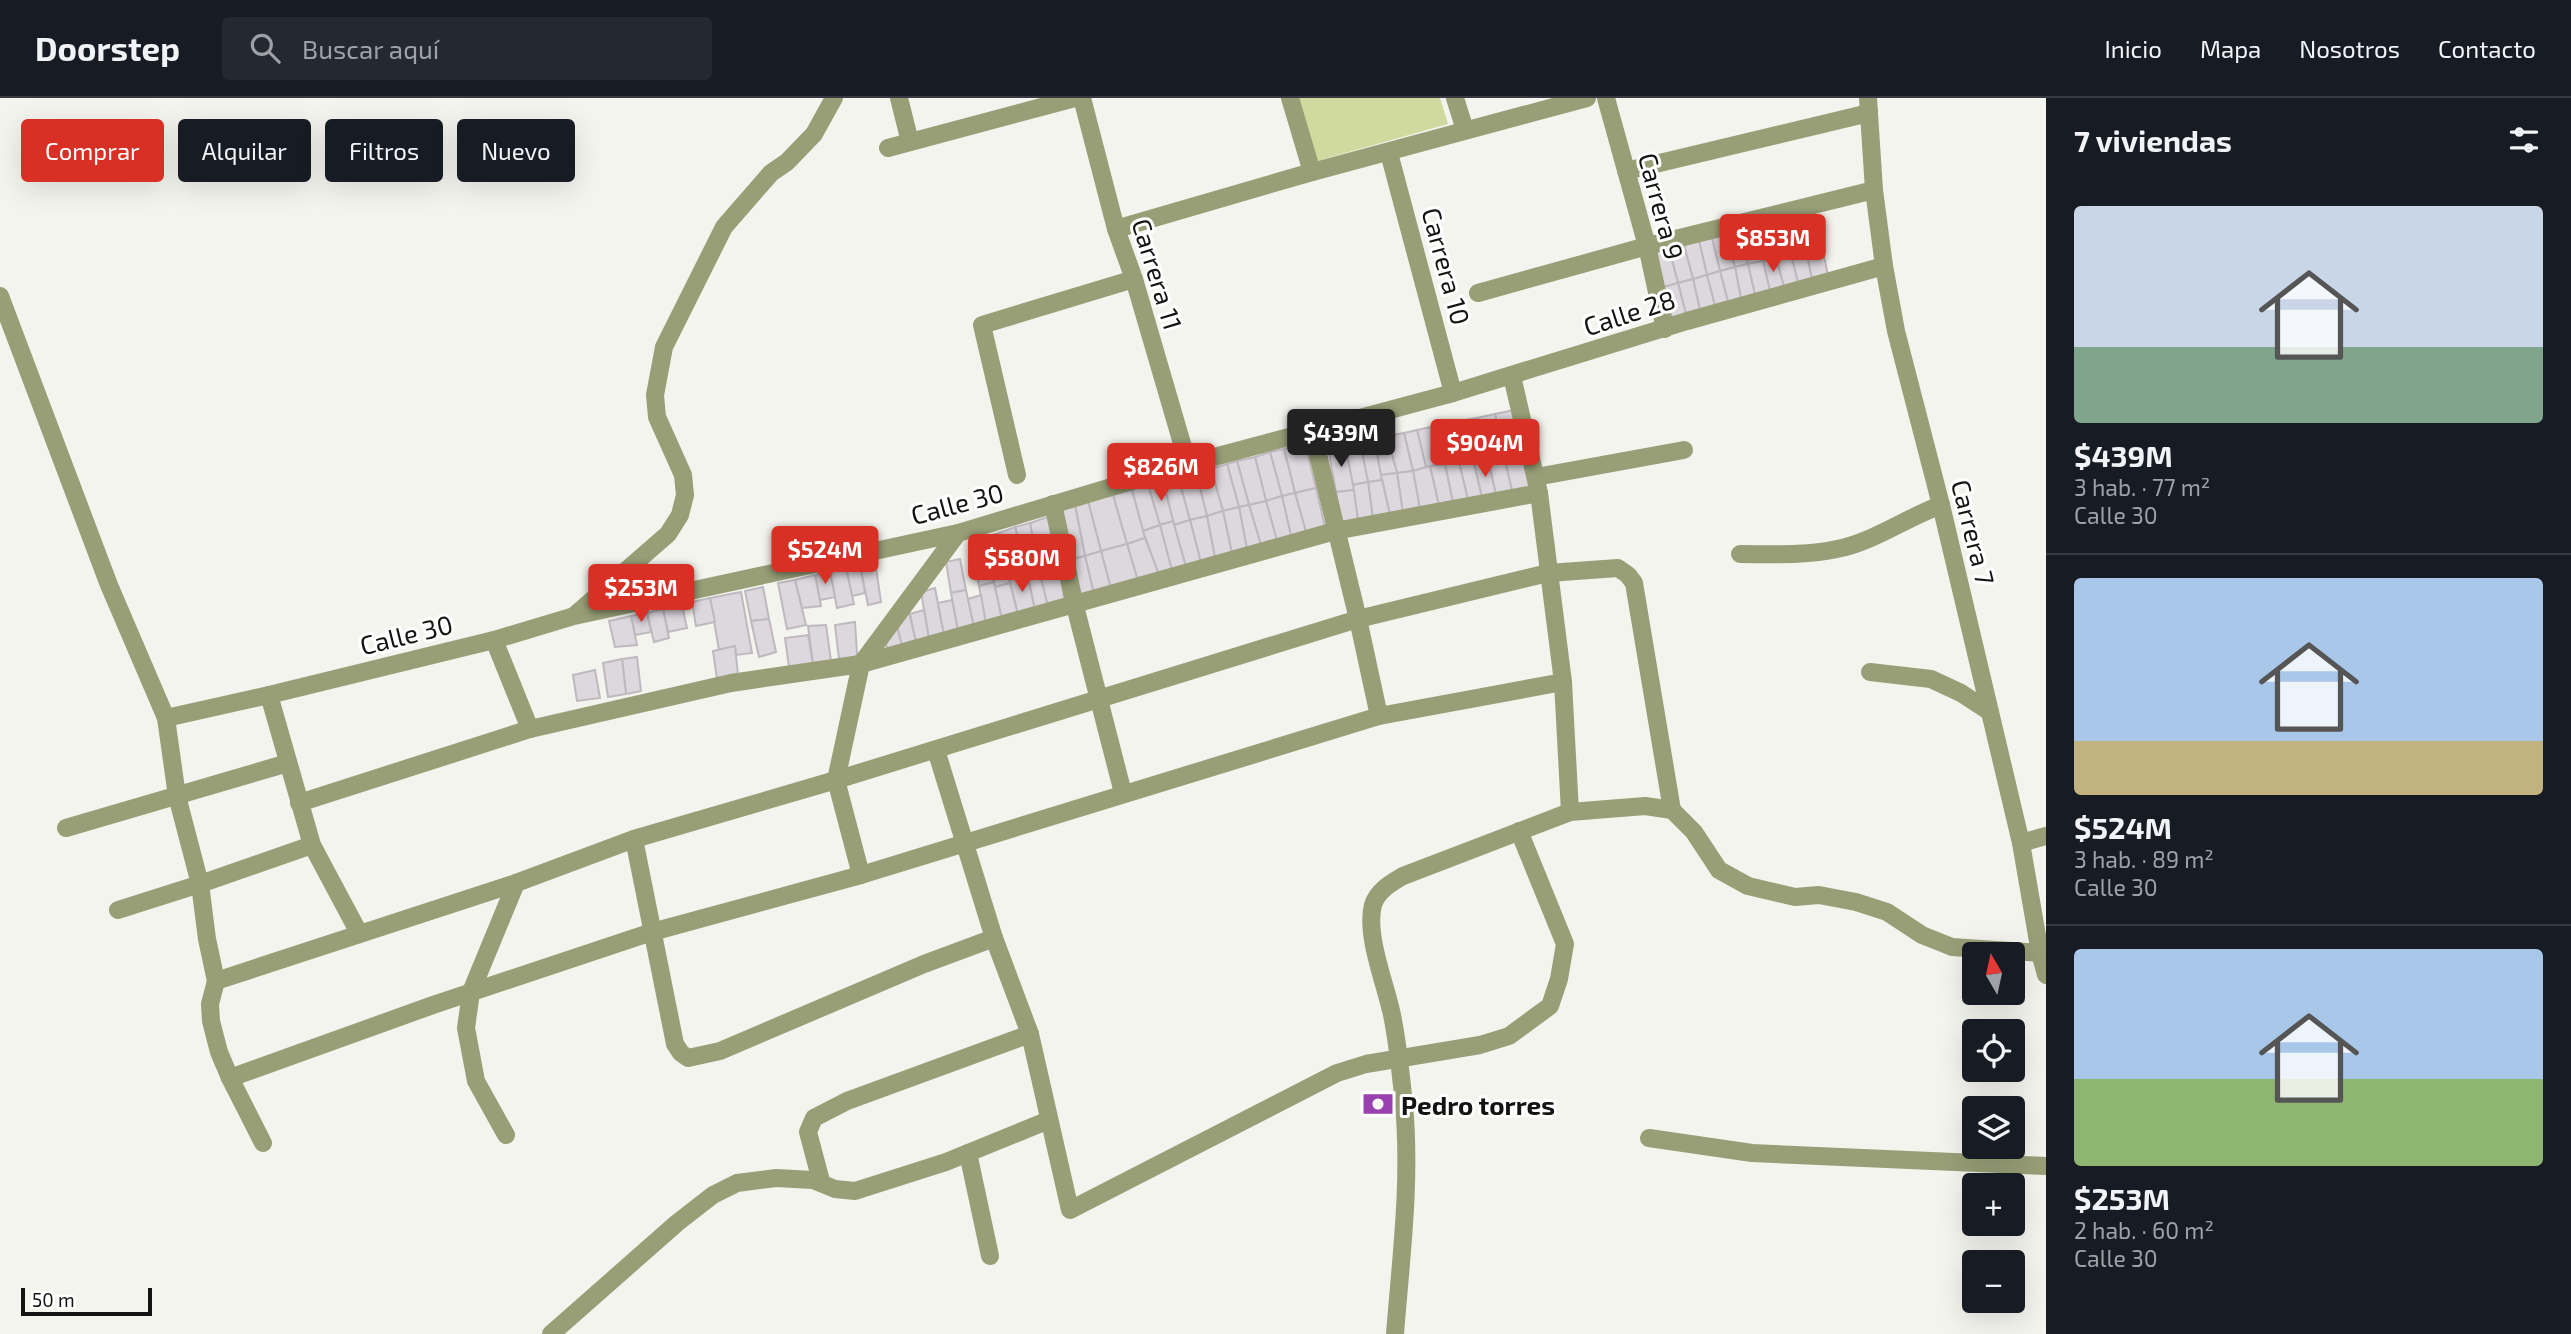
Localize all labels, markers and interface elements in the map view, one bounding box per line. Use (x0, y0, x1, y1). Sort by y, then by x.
search box (222, 17, 712, 80)
text: Doorstep (35, 28, 180, 68)
icon: search (246, 29, 284, 67)
text: Buscar aquí (302, 33, 439, 64)
text: Inicio (2104, 34, 2162, 63)
text: Mapa (2200, 34, 2261, 63)
text: Nosotros (2299, 34, 2400, 63)
text: Contacto (2438, 34, 2536, 63)
chip: Comprar (21, 119, 164, 182)
chip: Alquilar (178, 119, 311, 182)
chip: Filtros (325, 119, 443, 182)
chip: Nuevo (457, 119, 575, 182)
icon: filters (2505, 121, 2543, 159)
text: 7 viviendas (2074, 122, 2232, 158)
street label: Carrera 9 (1633, 149, 1691, 263)
street label: Carrera 10 (1416, 204, 1478, 328)
pin: $853M (1724, 214, 1822, 274)
street label: Carrera 11 (1126, 215, 1190, 333)
text: $853M (1736, 223, 1810, 251)
icon: home (2246, 252, 2372, 378)
street label: Calle 28 (1579, 283, 1679, 341)
pin: $439M (1292, 410, 1390, 469)
text: $439M (1303, 418, 1379, 446)
pin: $904M (1436, 420, 1534, 479)
text: $904M (1446, 428, 1524, 456)
text: $439M (2074, 437, 2173, 473)
pin: $826M (1112, 444, 1210, 503)
text: $826M (1123, 452, 1199, 480)
text: 3 hab. · 77 m² (2074, 473, 2210, 501)
street label: Calle 30 (907, 476, 1007, 530)
street label: Carrera 7 (1946, 476, 2002, 588)
text: Calle 30 (2074, 501, 2158, 529)
pin: $524M (776, 526, 874, 586)
pin: $580M (973, 534, 1071, 594)
text: $524M (787, 535, 863, 563)
text: $580M (984, 543, 1060, 571)
pin: $253M (592, 564, 690, 624)
text: $253M (604, 573, 678, 601)
street label: Calle 30 (356, 608, 456, 660)
icon: home (2246, 624, 2372, 750)
text: $524M (2074, 809, 2172, 845)
text: 3 hab. · 89 m² (2074, 845, 2214, 873)
text: Calle 30 (2074, 873, 2158, 901)
north arrow (1962, 942, 2025, 1004)
map controls (1962, 942, 2025, 1313)
icon: home (2246, 995, 2372, 1121)
button: locate (1962, 1019, 2025, 1082)
bank icon: Pedro torres (1361, 1087, 1395, 1121)
place label: Pedro torres (1401, 1089, 1555, 1120)
button: layers (1962, 1096, 2025, 1159)
button: + (1962, 1173, 2025, 1236)
text: $253M (2074, 1180, 2170, 1216)
text: 2 hab. · 60 m² (2074, 1216, 2214, 1244)
text: Calle 30 (2074, 1244, 2158, 1272)
button: − (1962, 1250, 2025, 1313)
scale bar (21, 1285, 152, 1317)
text: 50 m (32, 1288, 75, 1311)

